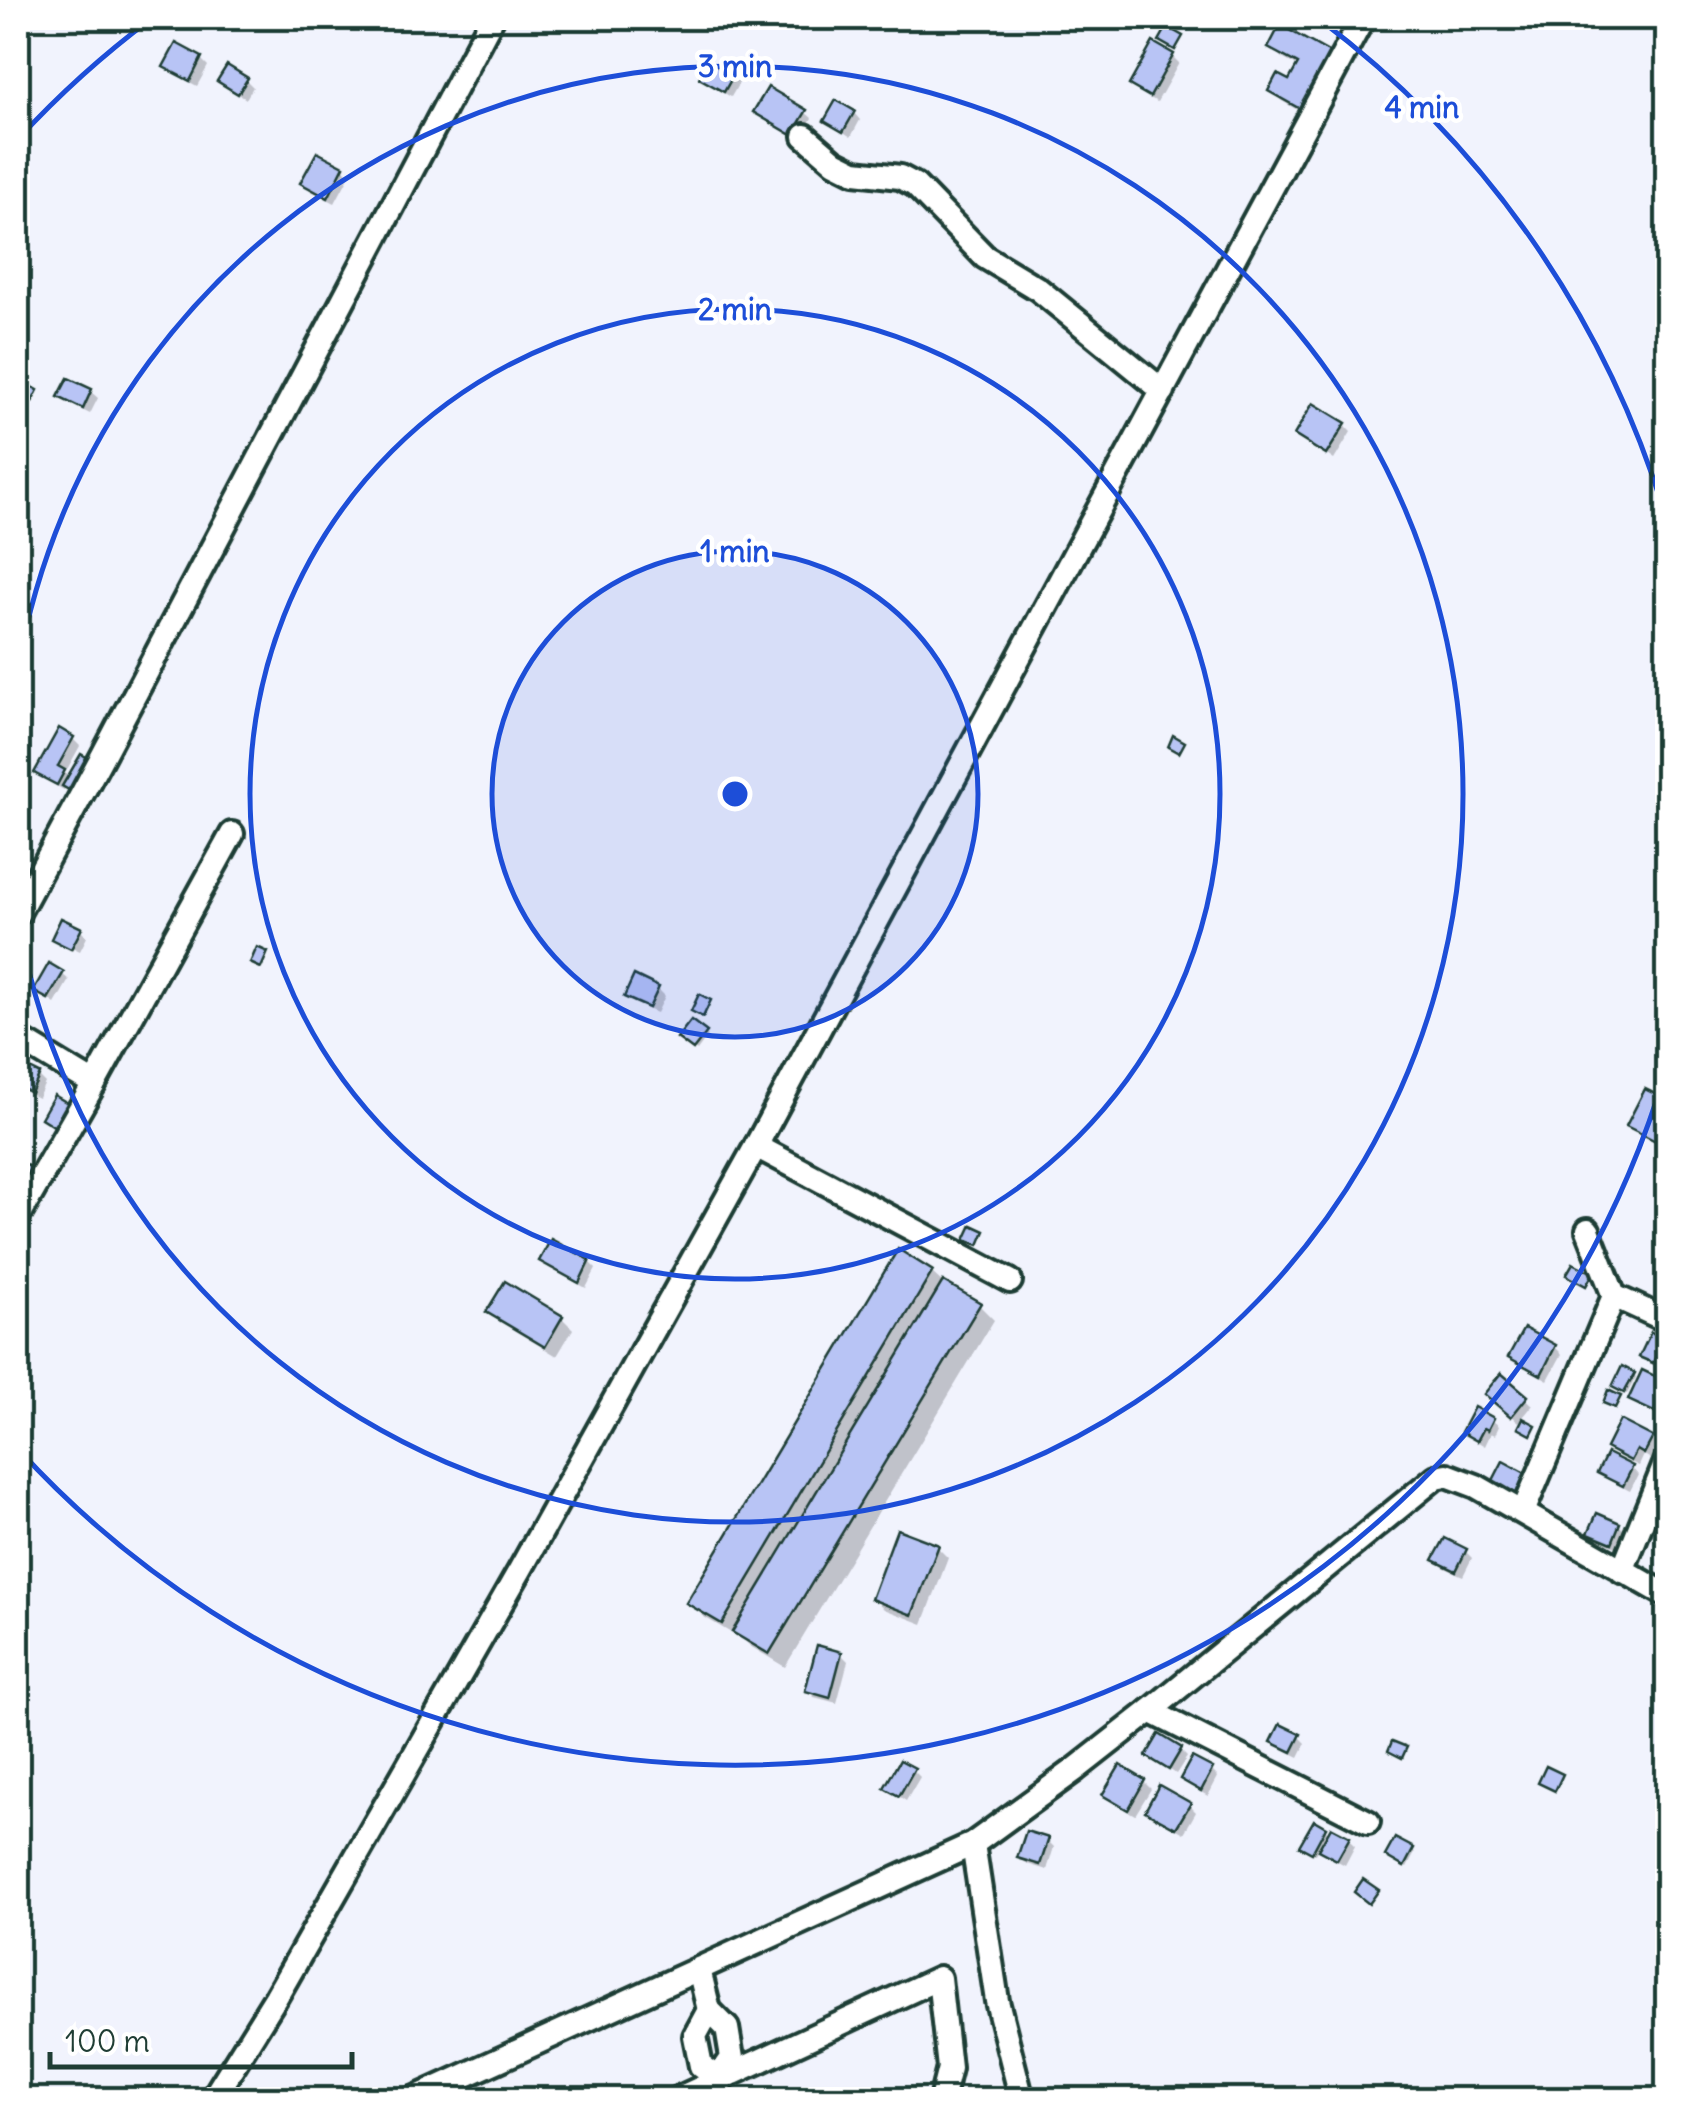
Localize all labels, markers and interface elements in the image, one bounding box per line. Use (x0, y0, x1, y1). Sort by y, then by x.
text: 3 min (698, 47, 772, 85)
text: 4 min (1385, 88, 1459, 126)
text: 2 min (698, 290, 772, 328)
text: 1 min (700, 532, 770, 570)
centre of rings (717, 776, 753, 812)
scale bar (50, 2007, 352, 2069)
text: 100 m (65, 2022, 150, 2060)

